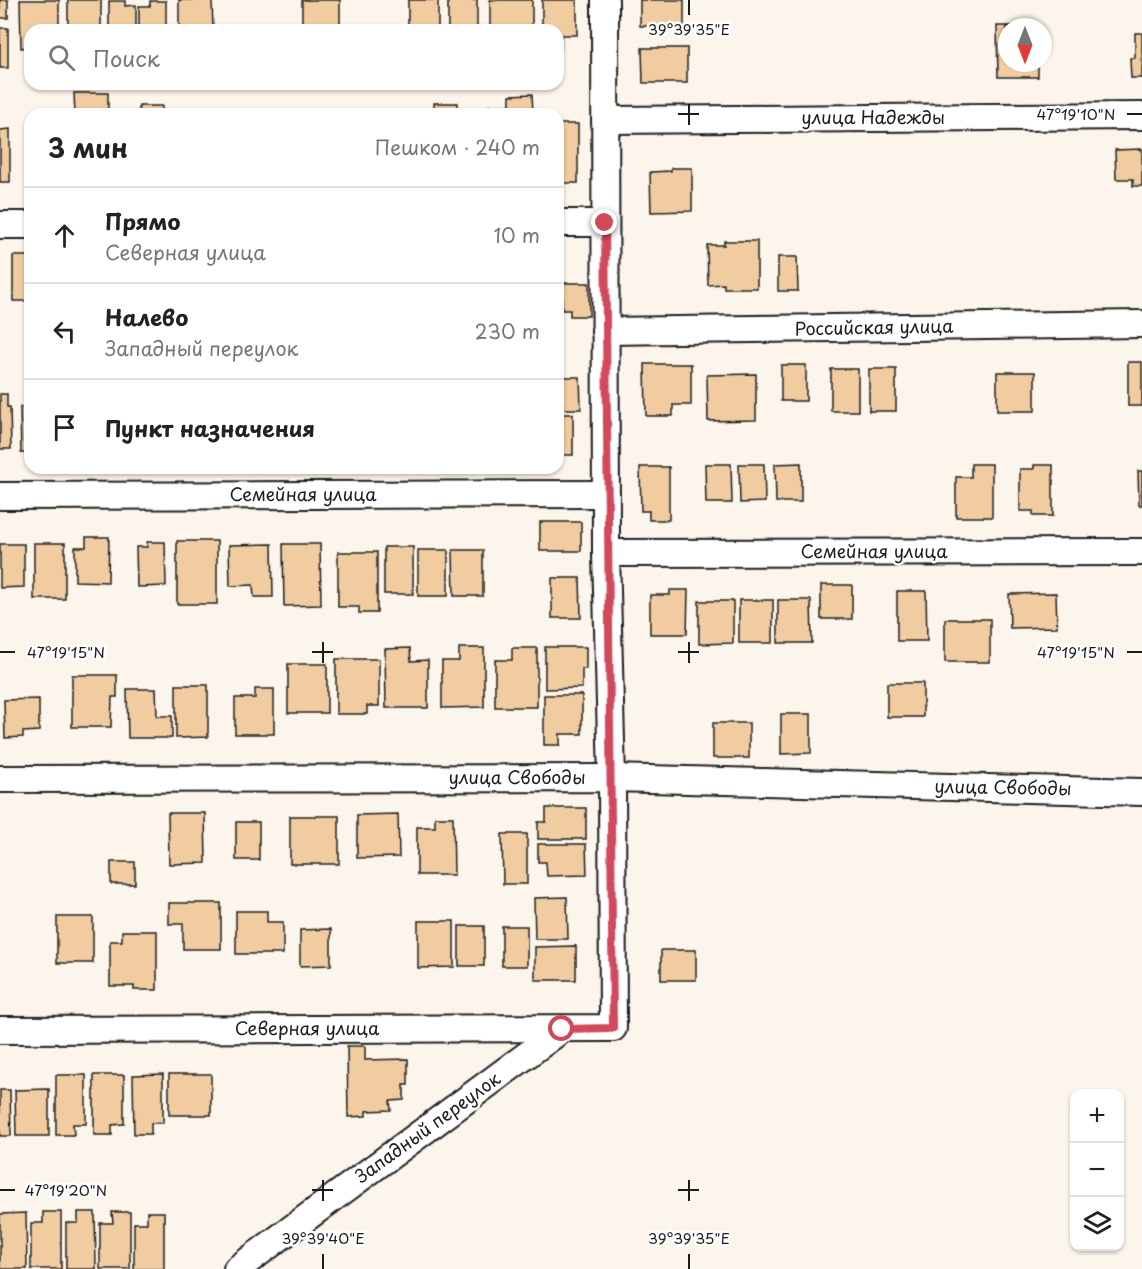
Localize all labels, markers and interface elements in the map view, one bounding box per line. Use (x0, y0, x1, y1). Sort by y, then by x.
text: 39°39'35"E (648, 17, 730, 40)
north arrow (998, 18, 1052, 72)
search box (24, 24, 564, 90)
icon: search (45, 41, 78, 74)
text: Поиск (93, 41, 160, 74)
text: 47°19'10"N (1037, 102, 1115, 125)
street label: улица Надежды (801, 103, 945, 130)
text: 3 мин (48, 128, 128, 167)
text: Пешком · 240 m (375, 132, 540, 162)
text: Прямо (105, 204, 180, 237)
route end (591, 209, 617, 235)
icon: ahead (48, 219, 81, 252)
text: 10 m (493, 220, 540, 250)
text: Северная улица (105, 237, 266, 267)
text: Налево (105, 300, 188, 333)
street label: Российская улица (794, 312, 954, 341)
icon: left (48, 315, 81, 348)
text: 230 m (475, 316, 540, 346)
text: Западный переулок (105, 333, 298, 363)
icon: arrive (48, 411, 81, 444)
text: Пункт назначения (105, 411, 315, 444)
street label: Семейная улица (229, 480, 377, 507)
street label: Семейная улица (800, 537, 948, 564)
text: 47°19'15"N (27, 640, 105, 663)
text: 47°19'15"N (1037, 640, 1115, 663)
street label: улица Свободы (448, 763, 586, 790)
street label: улица Свободы (934, 772, 1072, 801)
street label: Северная улица (235, 1014, 380, 1041)
route start (548, 1015, 574, 1041)
street label: Западный переулок (349, 1065, 506, 1189)
map controls (1070, 1089, 1124, 1251)
button: + (1070, 1089, 1124, 1143)
button: − (1070, 1143, 1124, 1197)
text: 47°19'20"N (25, 1178, 107, 1201)
button: layers (1070, 1197, 1124, 1251)
text: 39°39'40"E (281, 1226, 365, 1249)
text: 39°39'35"E (648, 1226, 730, 1249)

